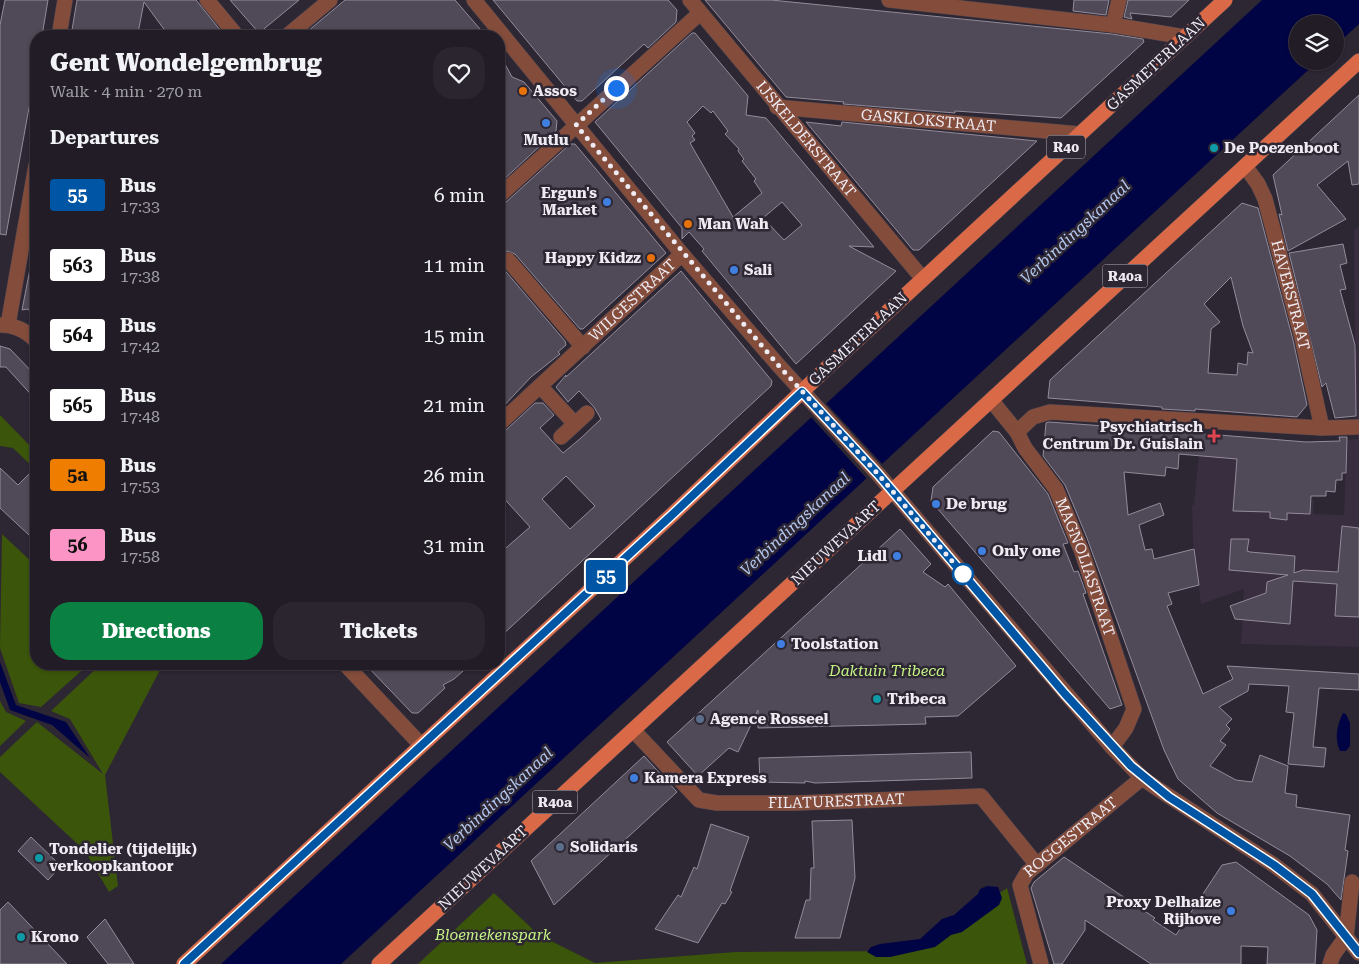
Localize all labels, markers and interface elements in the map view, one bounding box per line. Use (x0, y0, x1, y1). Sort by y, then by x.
street label: GASMETERLAAN (1103, 14, 1209, 114)
map controls (1289, 15, 1344, 70)
button: layers (1289, 15, 1344, 70)
button: heart (433, 47, 485, 99)
text: Gent Wondelgembrug (50, 49, 322, 77)
your location (604, 76, 629, 101)
street label: IJSKELDERSTRAAT (752, 77, 860, 201)
text: Walk · 4 min · 270 m (50, 82, 202, 101)
place label: Assos (533, 82, 577, 100)
marker: Assos (517, 85, 529, 97)
street label: GASKLOKSTRAAT (860, 106, 997, 135)
marker: Mutlu (540, 117, 552, 129)
text: Departures (50, 126, 159, 149)
place label: Mutlu (523, 131, 569, 149)
road number: R40 (1047, 136, 1085, 158)
place label: De Poezenboot (1224, 139, 1339, 157)
marker: De Poezenboot (1208, 142, 1220, 154)
text: Bus (120, 174, 156, 197)
water label: Verbindingskanaal (1016, 176, 1134, 288)
text: 55 (67, 184, 88, 205)
text: 6 min (434, 184, 485, 207)
place label: Ergun's Market (541, 184, 597, 219)
marker: Ergun's Market (601, 196, 613, 208)
text: 17:33 (120, 197, 160, 216)
place label: Man Wah (698, 215, 769, 233)
marker: Man Wah (682, 218, 694, 230)
street label: HAVERSTRAAT (1267, 238, 1313, 352)
text: Bus (120, 244, 156, 267)
place label: Happy Kidzz (545, 249, 641, 267)
marker: Happy Kidzz (645, 252, 657, 264)
text: 563 (62, 254, 93, 275)
text: 11 min (423, 254, 485, 277)
street label: WILGESTRAAT (585, 255, 680, 345)
place label: Sali (744, 261, 772, 279)
marker: Sali (728, 264, 740, 276)
road number: R40a (1102, 264, 1148, 288)
text: 17:38 (120, 267, 160, 286)
street label: GASMETERLAAN (805, 289, 911, 389)
text: Bus (120, 314, 156, 337)
text: 564 (62, 324, 93, 345)
text: 15 min (423, 324, 485, 347)
text: 17:42 (120, 337, 160, 356)
text: Bus (120, 384, 156, 407)
text: 565 (62, 394, 93, 415)
text: 21 min (423, 394, 485, 417)
text: 17:48 (120, 407, 160, 426)
place label: Psychiatrisch Centrum Dr. Guislain (1043, 418, 1203, 453)
marker: Psychiatrisch Centrum Dr. Guislain (1207, 429, 1221, 443)
text: Bus (120, 454, 156, 477)
text: 5a (67, 464, 88, 485)
text: 26 min (423, 464, 485, 487)
water label: Verbindingskanaal (736, 468, 854, 580)
text: 17:53 (120, 477, 160, 496)
place label: De brug (946, 495, 1008, 513)
street label: MAGNOLIASTRAAT (1052, 495, 1118, 639)
street label: NIEUWEVAART (788, 497, 884, 589)
marker: De brug (930, 498, 942, 510)
text: Bus (120, 524, 156, 547)
text: 56 (67, 534, 88, 555)
text: 31 min (423, 534, 485, 557)
place label: Only one (992, 542, 1061, 560)
marker: Only one (976, 545, 988, 557)
text: 17:58 (120, 547, 160, 566)
place label: Lidl (858, 547, 887, 565)
marker: Lidl (891, 550, 903, 562)
line badge: 55 (584, 560, 628, 592)
unlabelled marker (952, 563, 974, 585)
text: 55 (596, 565, 616, 586)
button: Directions (50, 602, 263, 660)
button: Tickets (273, 602, 485, 660)
place label: Toolstation (791, 635, 879, 653)
marker: Toolstation (775, 638, 787, 650)
park label: Daktuin Tribeca (828, 662, 945, 680)
place label: Tribeca (887, 690, 946, 708)
marker: Tribeca (871, 693, 883, 705)
place label: Agence Rosseel (710, 710, 829, 728)
marker: Agence Rosseel (694, 713, 706, 725)
water label: Verbindingskanaal (439, 743, 557, 855)
place label: Kamera Express (644, 769, 767, 787)
marker: Kamera Express (628, 772, 640, 784)
road number: R40a (532, 790, 578, 814)
street label: FILATURESTRAAT (768, 790, 905, 812)
street label: ROGGESTRAAT (1020, 793, 1121, 881)
street label: NIEUWEVAART (435, 822, 531, 914)
place label: Solidaris (570, 838, 638, 856)
place label: Tondelier (tijdelijk) verkoopkantoor (49, 840, 197, 875)
marker: Solidaris (554, 841, 566, 853)
marker: Tondelier (tijdelijk) verkoopkantoor (33, 852, 45, 864)
place label: Proxy Delhaize Rijhove (1106, 893, 1221, 928)
marker: Proxy Delhaize Rijhove (1225, 905, 1237, 917)
park label: Bloemekenspark (434, 926, 552, 944)
place label: Krono (31, 928, 79, 946)
marker: Krono (15, 931, 27, 943)

